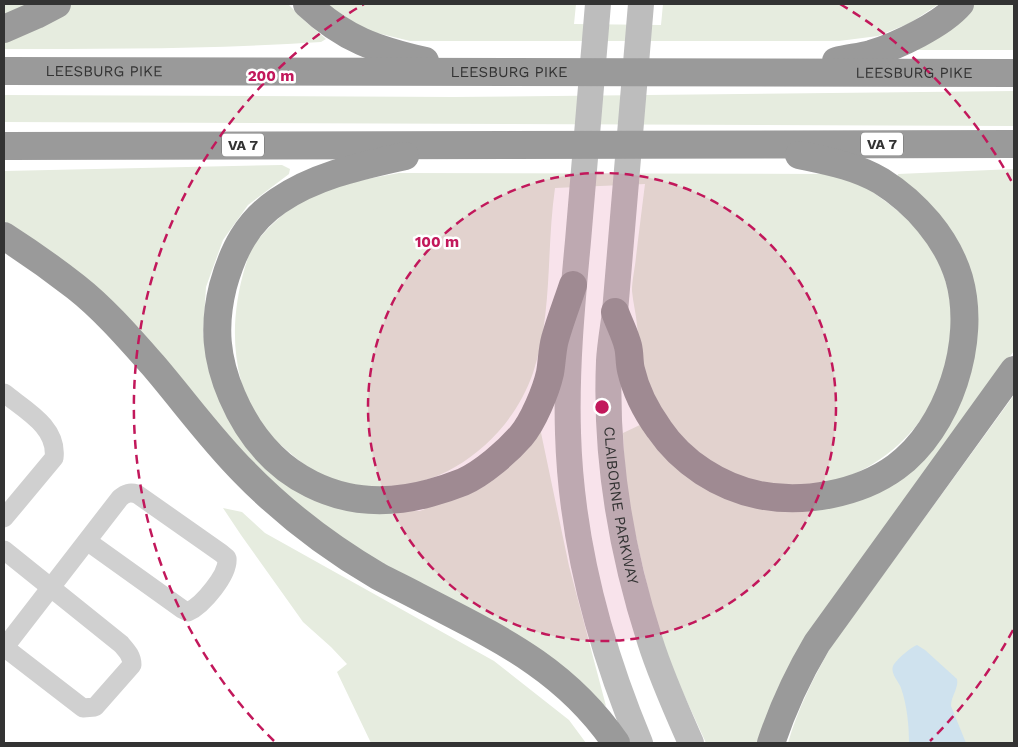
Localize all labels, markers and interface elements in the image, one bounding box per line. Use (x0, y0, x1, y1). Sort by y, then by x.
street label: LEESBURG PIKE (45, 62, 163, 80)
street label: LEESBURG PIKE (450, 63, 568, 81)
street label: LEESBURG PIKE (855, 64, 973, 82)
text: 200 m (248, 67, 294, 85)
road number: VA 7 (861, 132, 903, 156)
road number: VA 7 (222, 134, 264, 156)
text: 100 m (415, 233, 459, 251)
centre of rings (593, 398, 611, 416)
street label: CLAIBORNE PARKWAY (600, 426, 643, 587)

